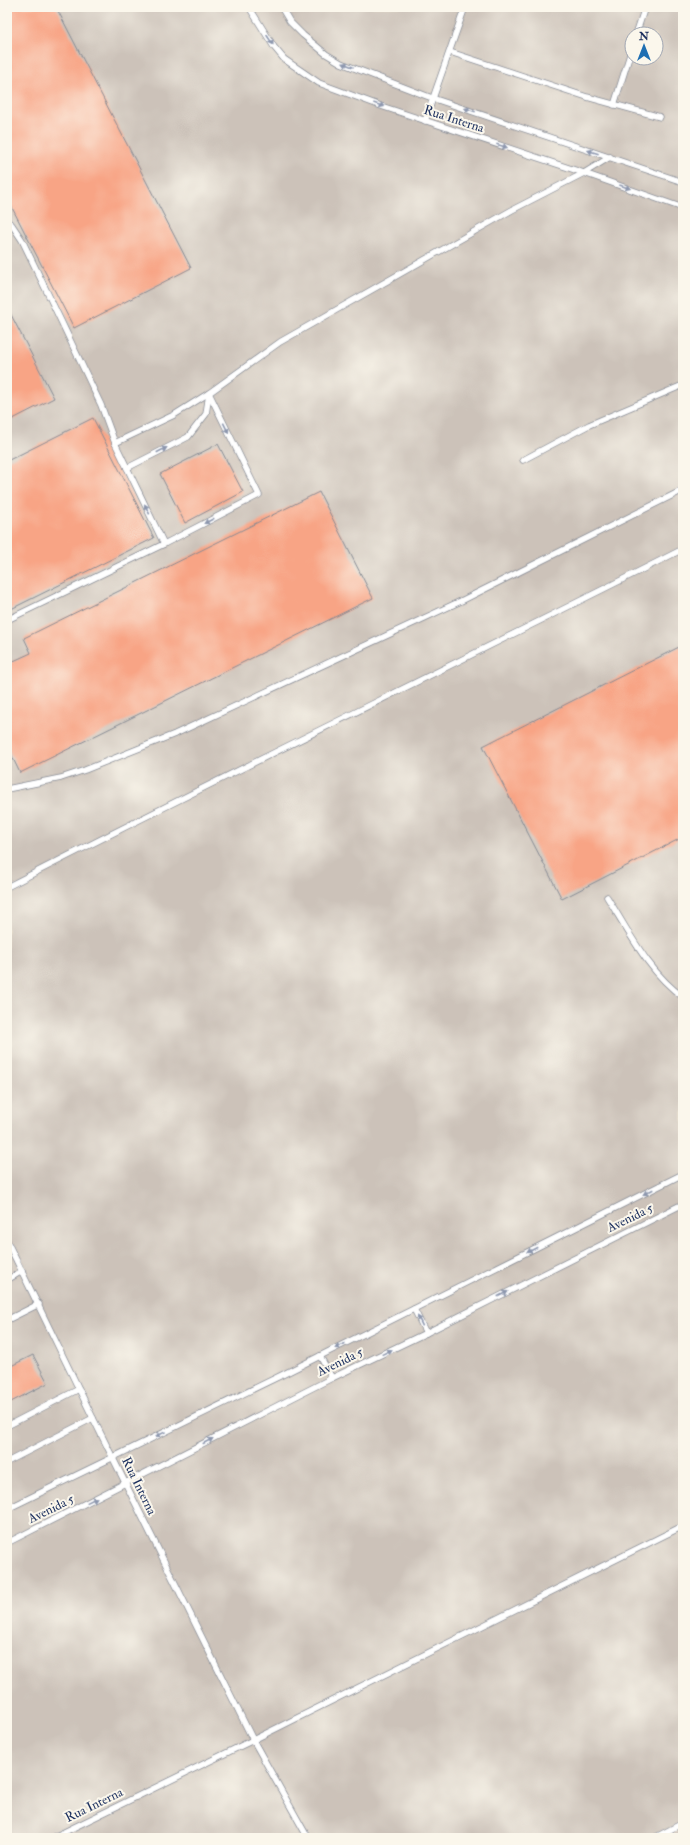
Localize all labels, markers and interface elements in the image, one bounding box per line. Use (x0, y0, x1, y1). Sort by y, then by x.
north arrow (624, 26, 664, 66)
text: N (638, 30, 650, 43)
one-way arrow (266, 34, 273, 46)
one-way arrow (341, 62, 353, 68)
street label: Rua Interna (422, 102, 487, 136)
one-way arrow (373, 103, 385, 109)
one-way arrow (463, 107, 475, 113)
one-way arrow (497, 143, 509, 149)
one-way arrow (587, 148, 599, 154)
one-way arrow (620, 185, 632, 191)
one-way arrow (223, 423, 229, 434)
one-way arrow (156, 447, 168, 453)
one-way arrow (144, 503, 150, 515)
one-way arrow (203, 518, 215, 524)
one-way arrow (642, 1189, 654, 1195)
street label: Avenida 5 (604, 1200, 656, 1236)
one-way arrow (526, 1247, 538, 1253)
one-way arrow (497, 1291, 509, 1297)
one-way arrow (417, 1315, 423, 1327)
one-way arrow (335, 1342, 346, 1349)
street label: Avenida 5 (314, 1344, 366, 1380)
one-way arrow (381, 1349, 392, 1355)
one-way arrow (155, 1431, 167, 1437)
one-way arrow (202, 1438, 214, 1445)
street label: Rua Interna (118, 1454, 160, 1518)
street label: Avenida 5 (25, 1491, 77, 1527)
one-way arrow (86, 1497, 98, 1503)
street label: Rua Interna (62, 1784, 126, 1826)

